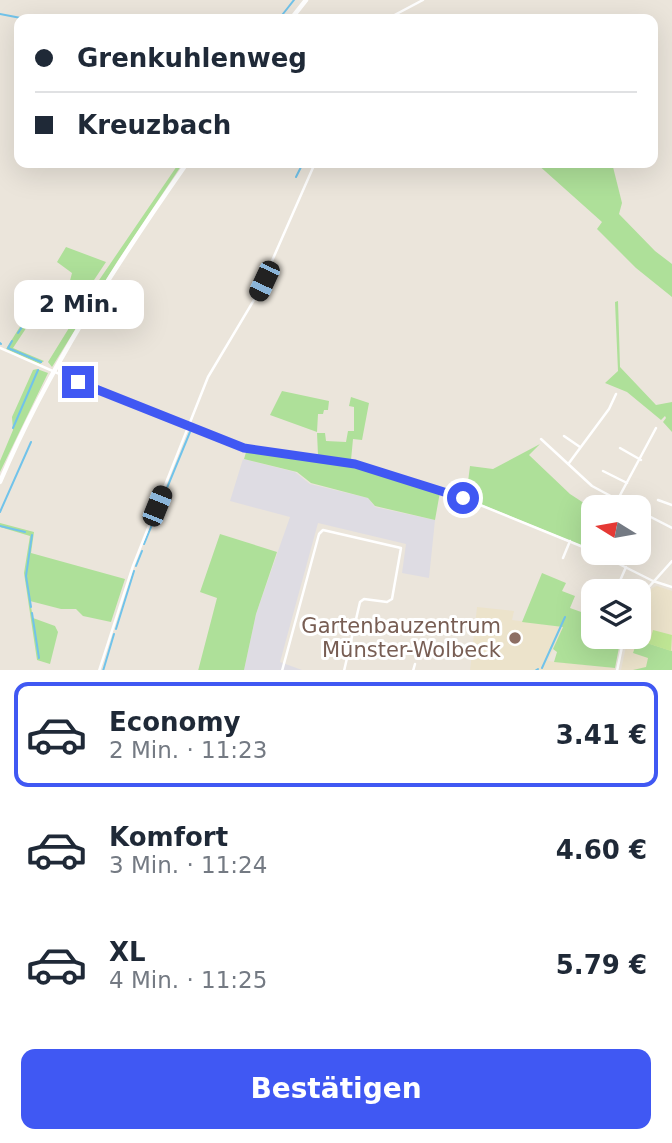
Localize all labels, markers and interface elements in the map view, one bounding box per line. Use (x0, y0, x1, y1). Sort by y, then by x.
text: Grenkuhlenweg (77, 43, 307, 73)
text: Kreuzbach (77, 110, 231, 140)
car (246, 258, 283, 304)
callout: 2 Min. (13, 280, 143, 330)
text: 2 Min. (39, 291, 119, 317)
route end (62, 366, 94, 398)
route start (447, 482, 479, 514)
car (140, 483, 175, 529)
north arrow (581, 495, 651, 565)
map controls (581, 495, 651, 649)
button: layers (581, 579, 651, 649)
place label: Gartenbauzentrum Münster-Wolbeck (301, 614, 502, 662)
marker: Gartenbauzentrum Münster-Wolbeck (507, 630, 523, 646)
icon: car (25, 703, 88, 766)
text: Economy (109, 707, 240, 737)
text: 3.41 € (556, 720, 647, 750)
text: 2 Min. · 11:23 (109, 737, 267, 763)
icon: car (25, 818, 88, 881)
text: Komfort (109, 822, 228, 852)
text: 4.60 € (556, 835, 647, 865)
text: 3 Min. · 11:24 (109, 852, 267, 878)
icon: car (25, 933, 88, 996)
text: XL (109, 937, 146, 967)
text: 5.79 € (556, 950, 647, 980)
text: 4 Min. · 11:25 (109, 967, 267, 993)
button: Bestätigen (21, 1049, 651, 1129)

